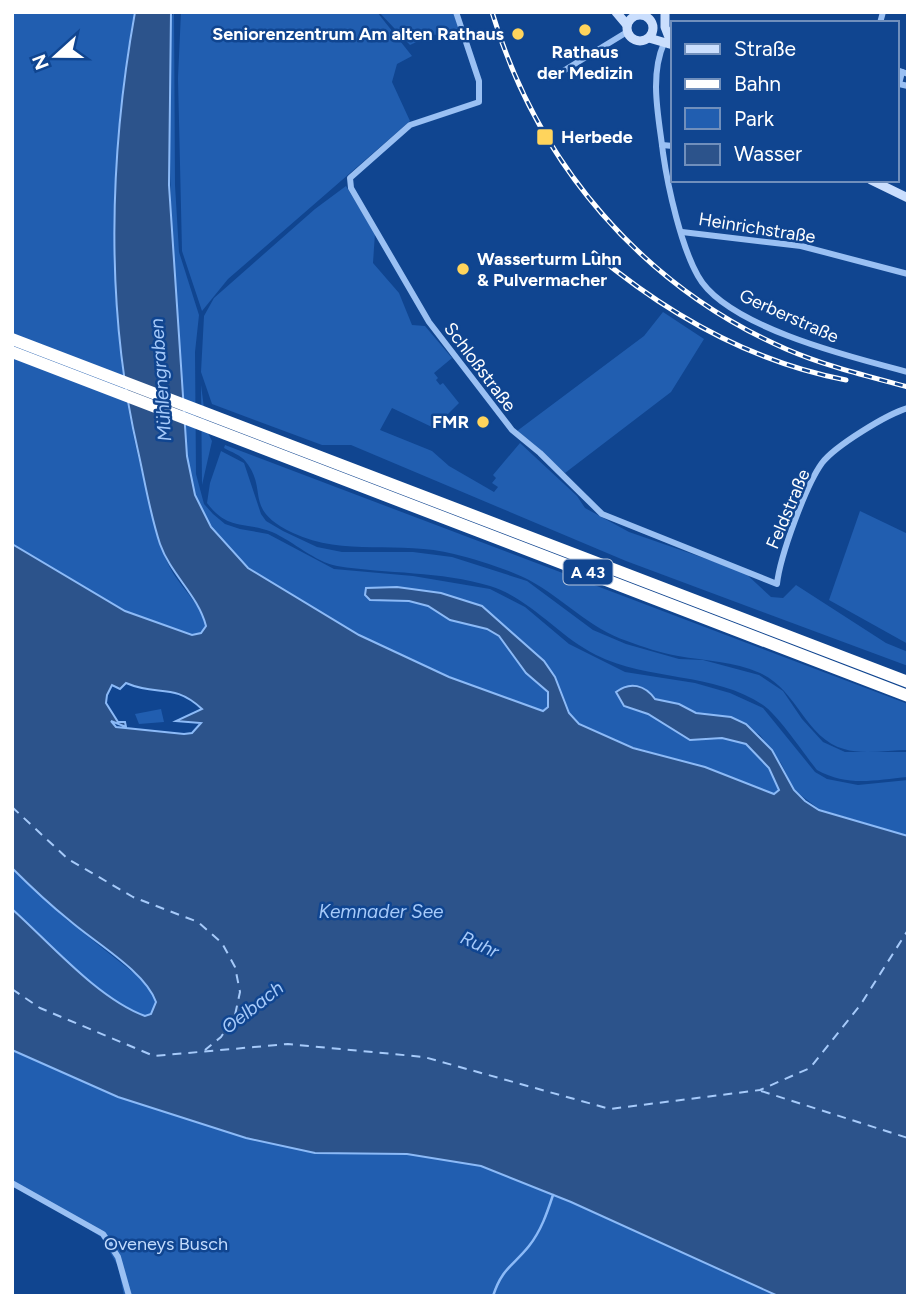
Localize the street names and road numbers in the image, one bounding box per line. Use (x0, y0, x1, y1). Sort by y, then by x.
street label: Heinrichstraße (697, 208, 817, 248)
street label: Gerberstraße (736, 284, 842, 348)
street label: Schloßstraße (439, 318, 521, 416)
street label: Feldstraße (761, 466, 815, 552)
road number: A 43 (564, 559, 612, 584)

